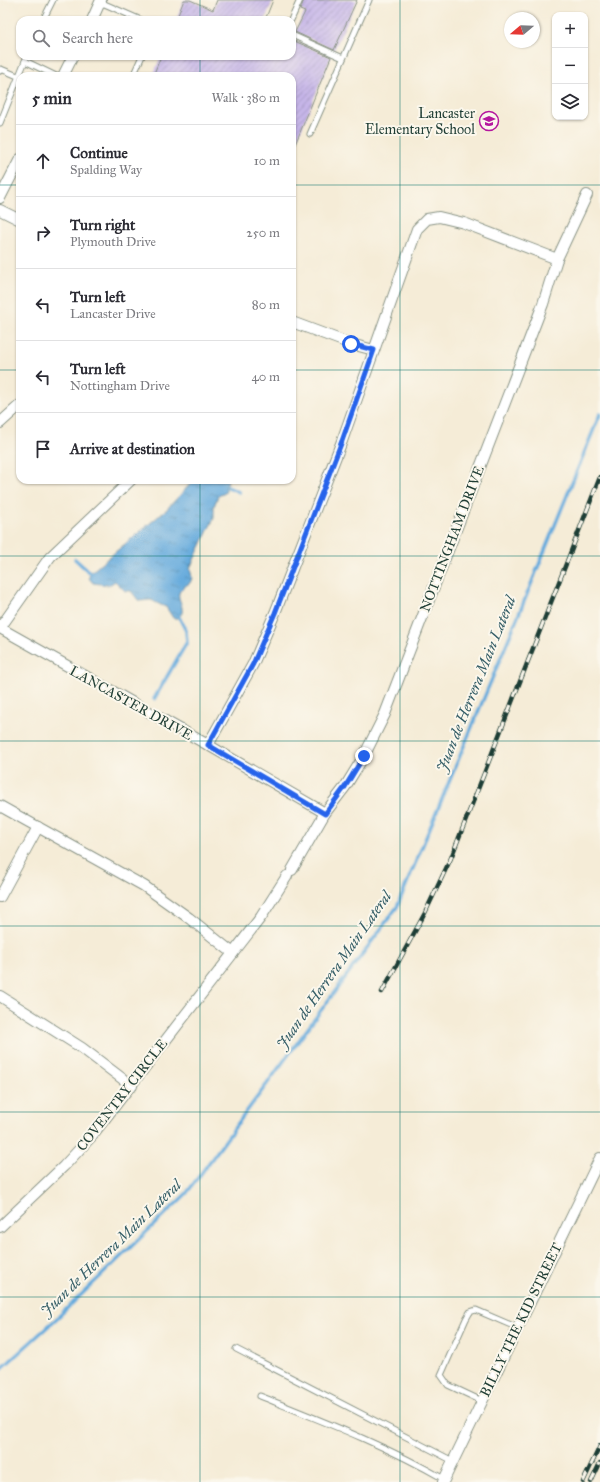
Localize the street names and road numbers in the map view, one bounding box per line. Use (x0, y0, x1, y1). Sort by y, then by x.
street label: NOTTINGHAM DRIVE (416, 463, 488, 615)
street label: LANCASTER DRIVE (67, 662, 195, 744)
street label: COVENTRY CIRCLE (73, 1036, 171, 1154)
street label: BILLY THE KID STREET (476, 1240, 566, 1400)

